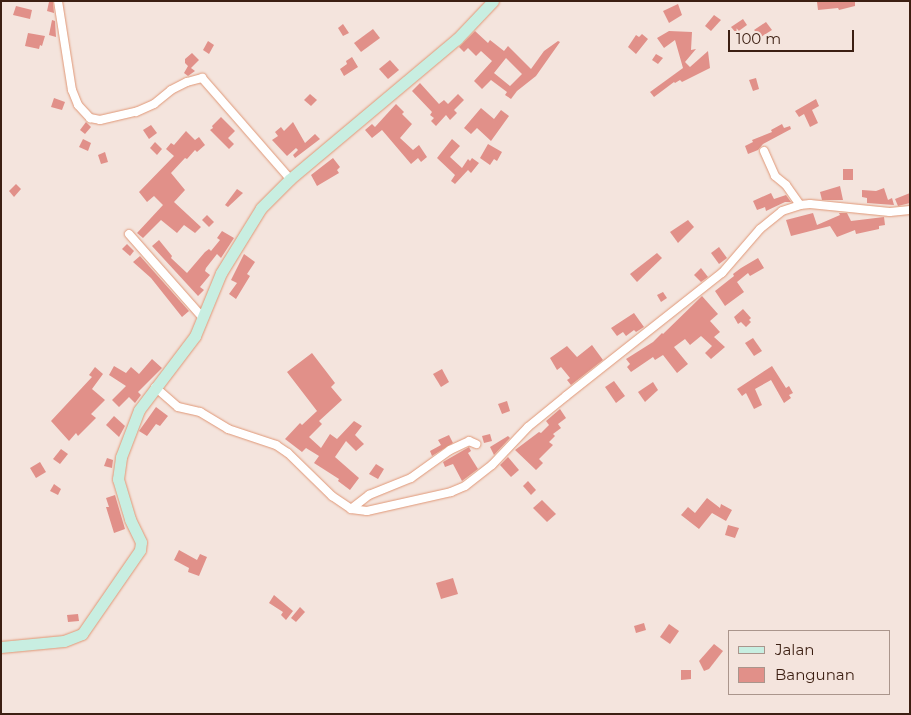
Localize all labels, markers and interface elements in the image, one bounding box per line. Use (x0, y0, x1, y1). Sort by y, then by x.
scale bar (731, 20, 857, 52)
text: 100 m (736, 29, 781, 48)
legend (728, 630, 891, 695)
text: Jalan (775, 640, 814, 659)
text: Bangunan (775, 665, 855, 684)

